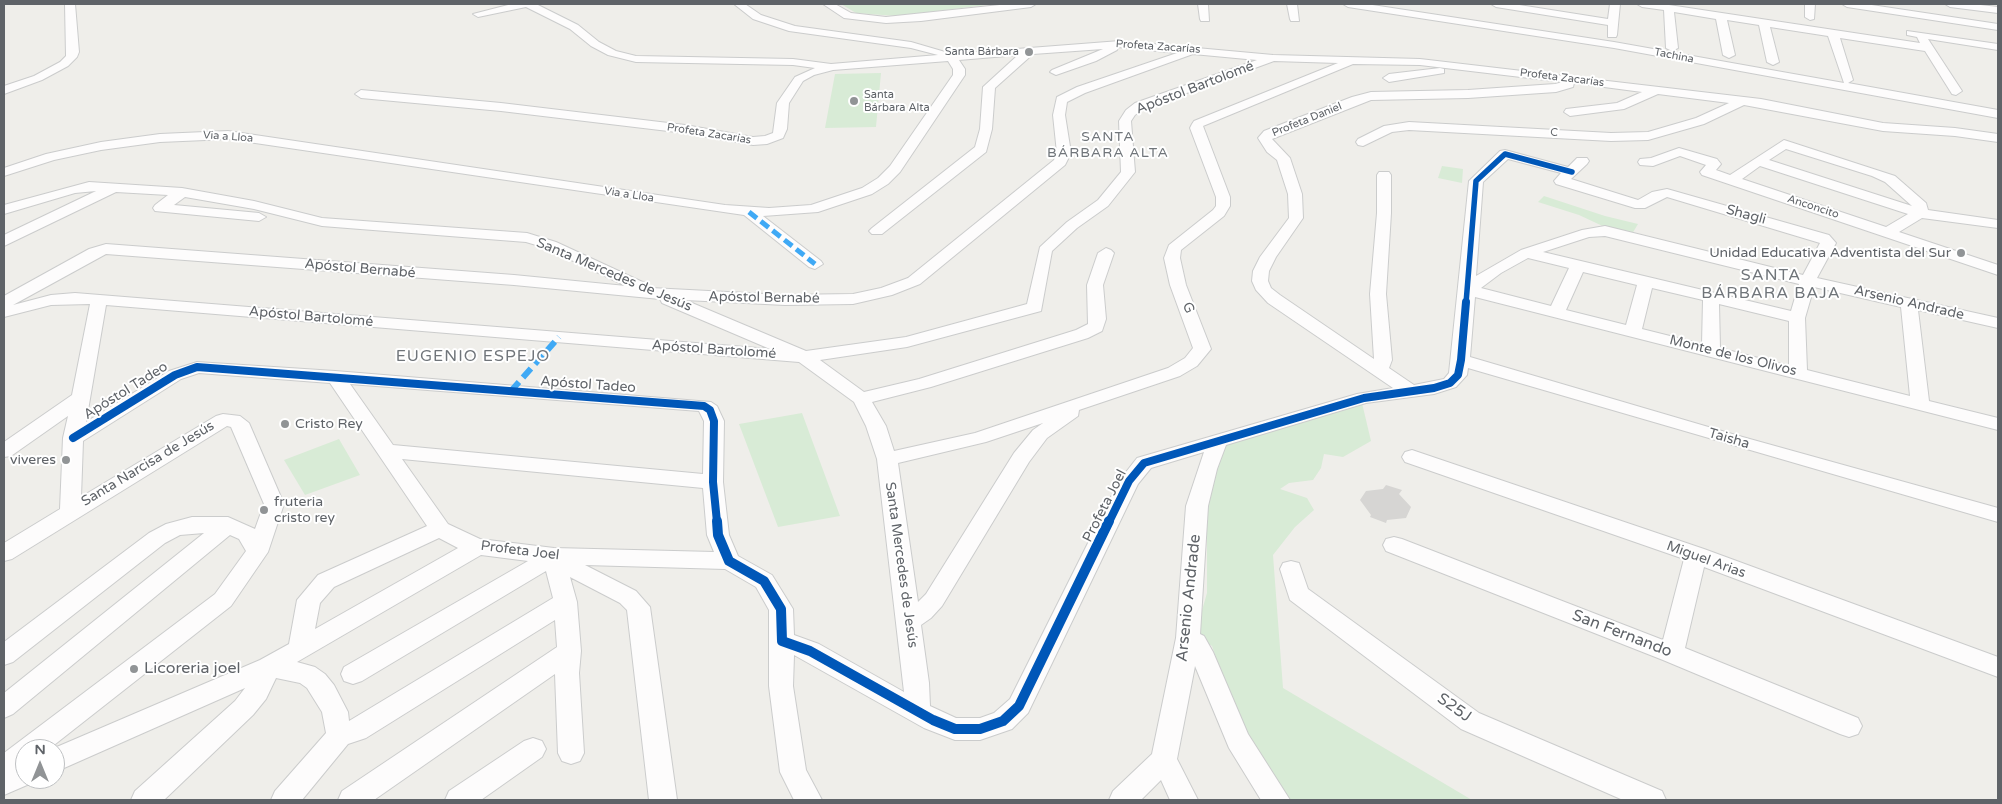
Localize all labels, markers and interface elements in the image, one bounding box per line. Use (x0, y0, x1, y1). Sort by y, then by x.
street label: Profeta Zacarías (1115, 37, 1201, 57)
place label: Santa Bárbara (945, 45, 1019, 59)
marker: Santa Bárbara (1023, 46, 1035, 58)
street label: Tachina (1653, 46, 1695, 66)
street label: Apóstol Bartolomé (1134, 58, 1256, 118)
street label: Profeta Zacarías (1519, 66, 1605, 90)
place label: Santa Bárbara Alta (864, 88, 930, 114)
marker: Santa Bárbara Alta (848, 95, 860, 107)
street label: Profeta Daniel (1270, 100, 1344, 140)
street label: Profeta Zacarías (666, 121, 752, 147)
street label: C (1550, 126, 1558, 140)
street label: Via a Lloa (202, 129, 254, 145)
district label: SANTA BÁRBARA ALTA (1046, 129, 1170, 162)
street label: Via a Lloa (603, 185, 655, 205)
street label: Anconcito (1786, 192, 1840, 222)
street label: Shagli (1724, 202, 1768, 228)
street label: Santa Mercedes de Jesús (534, 235, 694, 315)
place label: Unidad Educativa Adventista del Sur (1709, 245, 1951, 261)
marker: Unidad Educativa Adventista del Sur (1955, 247, 1967, 259)
street label: Apóstol Bernabé (304, 256, 416, 282)
district label: SANTA BÁRBARA BAJA (1700, 266, 1842, 304)
street label: Arsenio Andrade (1852, 282, 1966, 324)
street label: Apóstol Bernabé (708, 289, 820, 307)
street label: G (1178, 300, 1198, 316)
street label: Apóstol Bartolomé (248, 303, 374, 331)
street label: Monte de los Olivos (1668, 332, 1798, 380)
street label: Apóstol Bartolomé (651, 337, 777, 363)
district label: EUGENIO ESPEJO (394, 347, 552, 367)
street label: Apóstol Tadeo (81, 358, 171, 424)
street label: Apóstol Tadeo (540, 373, 636, 397)
place label: Cristo Rey (295, 416, 363, 432)
street label: Santa Narcisa de Jesús (79, 418, 217, 510)
marker: Cristo Rey (279, 418, 291, 430)
street label: Taisha (1707, 425, 1751, 453)
place label: viveres (10, 452, 56, 468)
marker: viveres (60, 454, 72, 466)
street label: Profeta Joel (1080, 467, 1130, 545)
street label: Santa Mercedes de Jesús (881, 481, 921, 649)
place label: fruteria cristo rey (274, 494, 335, 526)
marker: fruteria cristo rey (258, 504, 270, 516)
street label: Arsenio Andrade (1173, 533, 1205, 663)
street label: Profeta Joel (480, 538, 560, 564)
street label: Miguel Arias (1664, 538, 1748, 582)
street label: San Fernando (1569, 606, 1675, 662)
place label: Licoreria joel (144, 659, 240, 679)
marker: Licoreria joel (128, 663, 140, 675)
street label: S25J (1433, 689, 1475, 727)
north arrow (15, 739, 65, 789)
text: N (34, 741, 46, 758)

